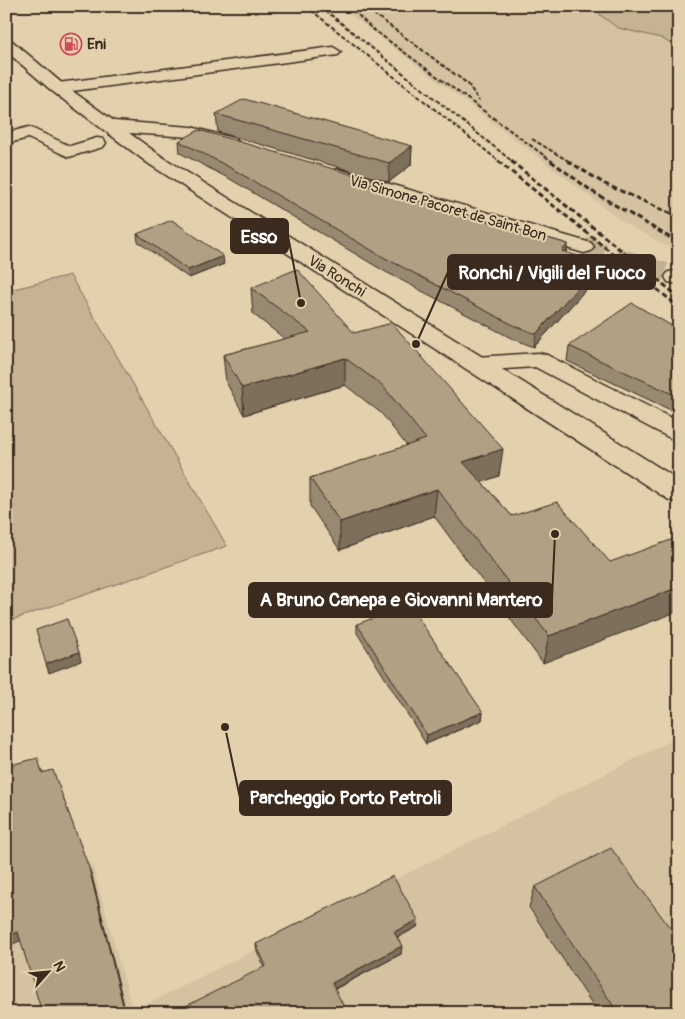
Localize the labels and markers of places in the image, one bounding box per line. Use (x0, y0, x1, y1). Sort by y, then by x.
fuel station icon: Eni (59, 32, 83, 56)
place label: Eni (87, 35, 106, 54)
callout: Esso (231, 219, 288, 253)
callout: Ronchi / Vigili del Fuoco (448, 255, 655, 289)
callout: A Bruno Canepa e Giovanni Mantero (249, 583, 552, 617)
callout: Parcheggio Porto Petroli (240, 781, 451, 815)

